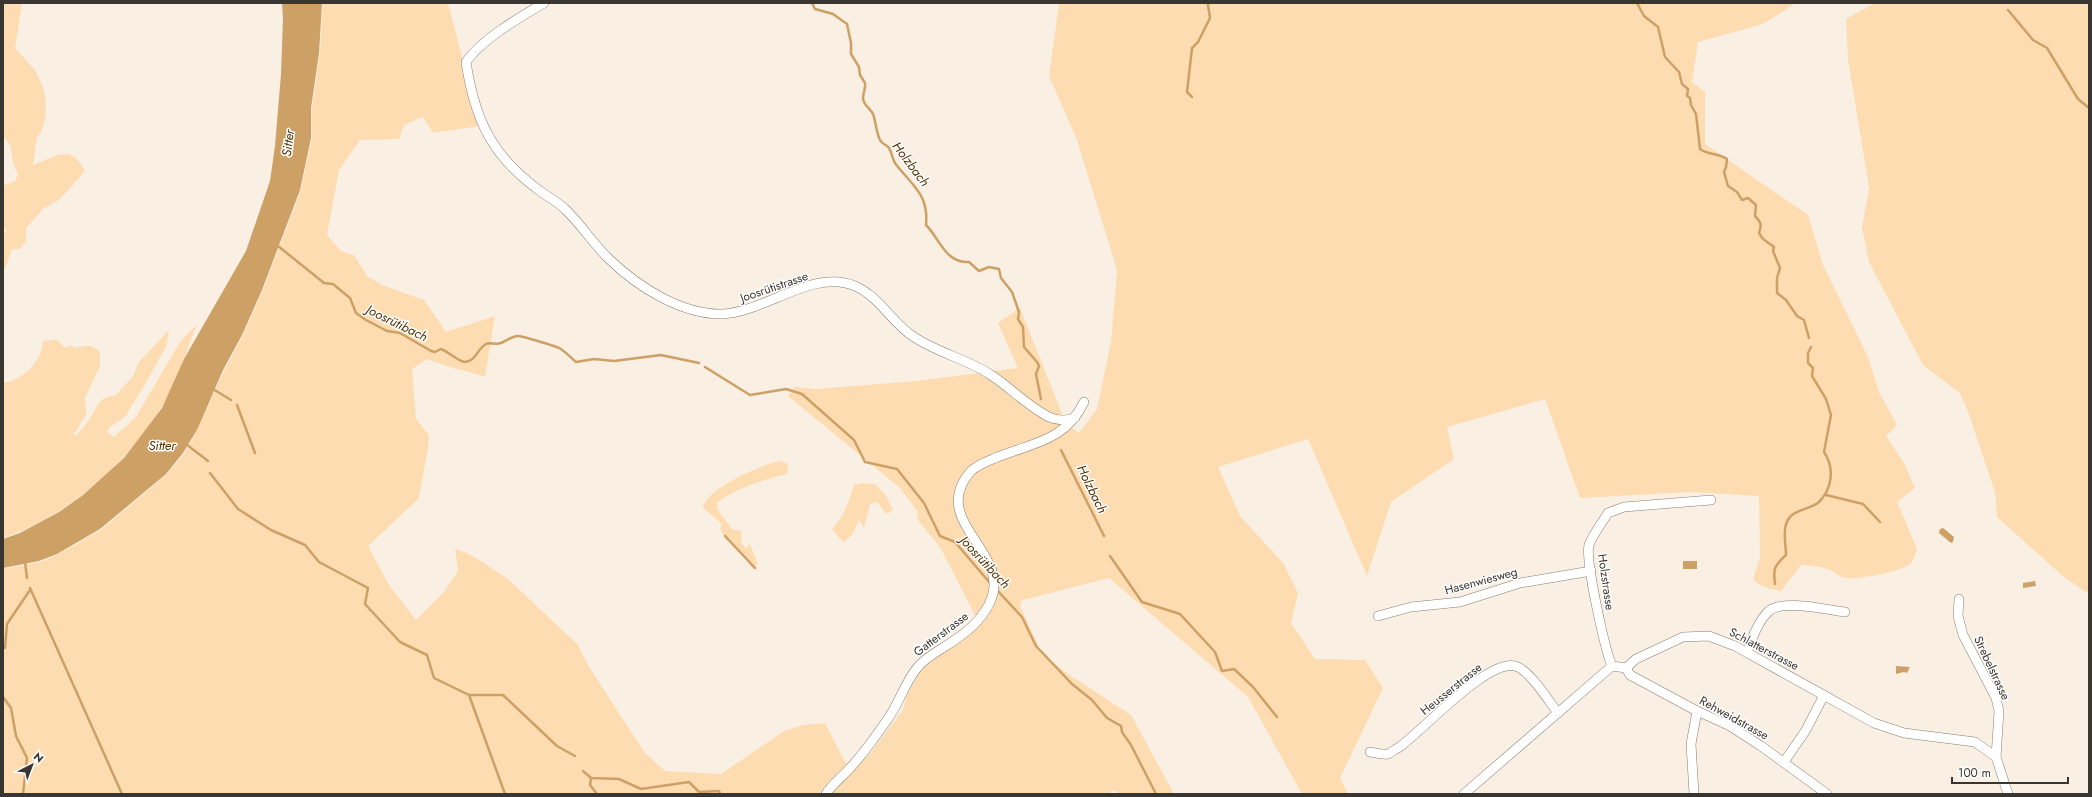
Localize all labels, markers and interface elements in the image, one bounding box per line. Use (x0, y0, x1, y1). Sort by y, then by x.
water label: Sitter (277, 128, 299, 158)
water label: Holzbach (888, 138, 934, 191)
street label: Joosrütistrasse (736, 267, 810, 308)
water label: Joosrütibach (360, 299, 431, 346)
water label: Sitter (148, 436, 176, 455)
water label: Holzbach (1072, 462, 1112, 517)
water label: Joosrütibach (953, 529, 1015, 593)
street label: Holzstrasse (1593, 553, 1619, 611)
street label: Hasenwiesweg (1443, 563, 1519, 599)
street label: Gatterstrasse (910, 607, 972, 661)
street label: Schlatterstrasse (1726, 623, 1802, 675)
street label: Strebelstrasse (1969, 633, 2015, 703)
street label: Heusserstrasse (1416, 659, 1486, 719)
street label: Rehweidstrasse (1696, 692, 1772, 744)
north arrow (12, 745, 52, 785)
text: N (30, 749, 47, 766)
scale bar (1952, 759, 2068, 785)
text: 100 m (1958, 764, 1991, 782)

